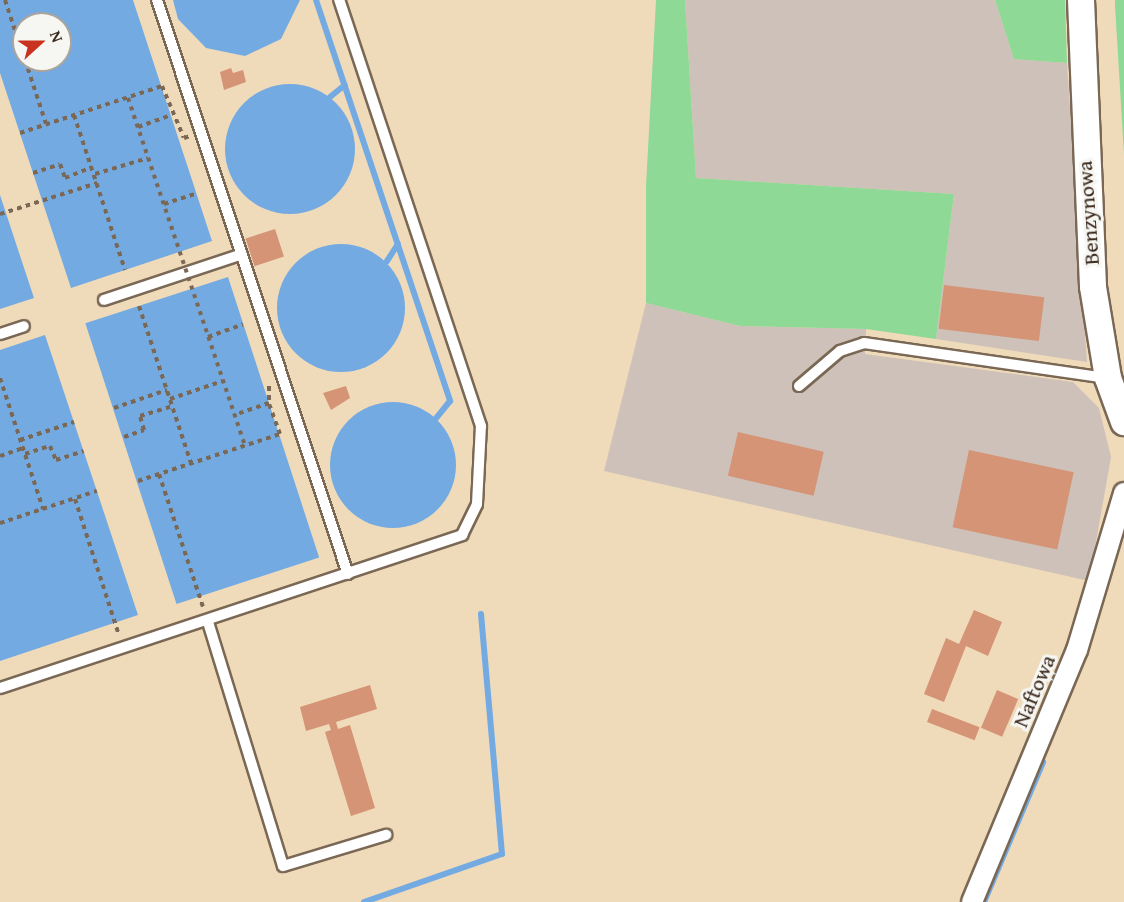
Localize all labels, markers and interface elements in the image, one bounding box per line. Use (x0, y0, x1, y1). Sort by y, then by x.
north arrow (12, 12, 72, 72)
text: N (44, 27, 70, 46)
street label: Benzynowa (1071, 160, 1105, 266)
street label: Naftowa (1007, 651, 1061, 731)

